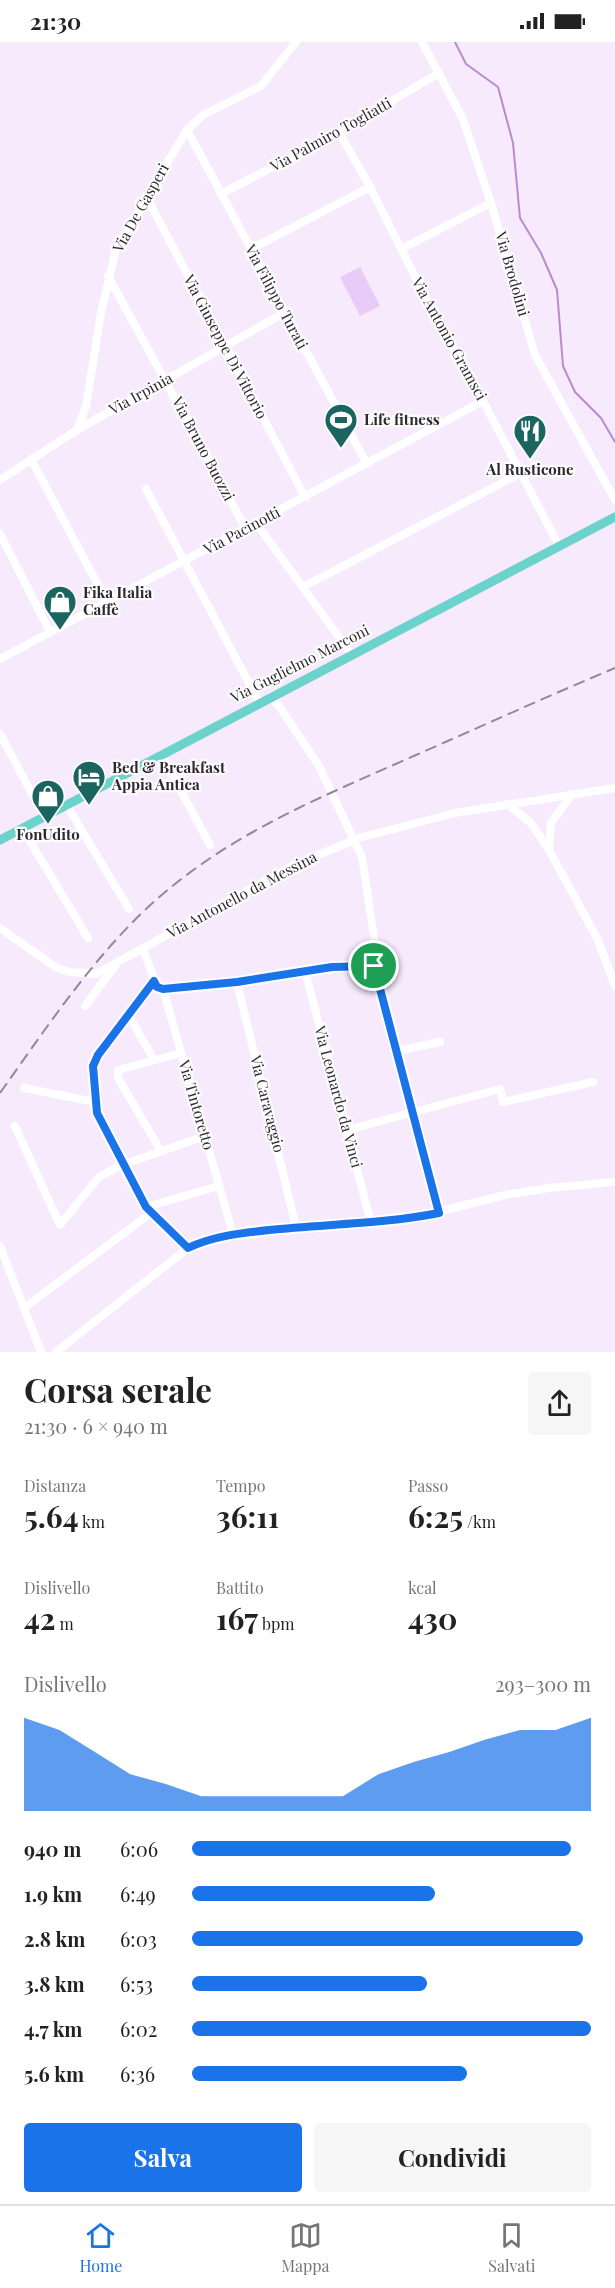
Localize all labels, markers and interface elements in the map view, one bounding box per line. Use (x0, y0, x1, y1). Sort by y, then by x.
text: 21:30 (30, 6, 81, 36)
street label: Via Palmiro Togliatti (265, 92, 395, 176)
street label: Via De Gasperi (107, 159, 173, 256)
street label: Via Brodolini (491, 228, 535, 319)
street label: Via Filippo Turati (240, 240, 313, 353)
street label: Via Giuseppe Di Vittorio (179, 270, 272, 422)
street label: Via Antonio Gramsci (407, 273, 492, 404)
street label: Via Irpinia (104, 367, 176, 419)
street label: Via Bruno Buozzi (168, 392, 240, 505)
sports icon: Life fitness (323, 402, 359, 449)
place label: Life fitness (364, 409, 440, 429)
restaurant icon: Al Rusticone (512, 413, 548, 460)
place label: Al Rusticone (485, 459, 574, 479)
street label: Via Pacinotti (199, 501, 284, 559)
place label: Fika Italia Caffè (83, 582, 152, 619)
shop icon: Fika Italia Caffè (42, 584, 78, 631)
street label: Via Guglielmo Marconi (226, 619, 373, 707)
place label: Bed & Breakfast Appia Antica (111, 757, 226, 794)
hotel icon: Bed & Breakfast Appia Antica (71, 759, 107, 806)
shop icon: FonUdito (30, 778, 66, 825)
place label: FonUdito (16, 824, 80, 844)
street label: Via Antonello da Messina (162, 846, 320, 943)
pin (348, 940, 399, 991)
icon: arrive (357, 949, 390, 982)
street label: Via Leonardo da Vinci (310, 1023, 368, 1170)
street label: Via Caravaggio (246, 1052, 290, 1154)
street label: Via Tintoretto (174, 1057, 219, 1152)
text: Corsa serale (24, 1367, 212, 1411)
button: share (528, 1372, 591, 1435)
text: 21:30 · 6 × 940 m (24, 1412, 168, 1439)
text: Distanza (24, 1475, 86, 1496)
text: Tempo (216, 1475, 266, 1496)
text: Passo (408, 1475, 448, 1496)
text: 5.64 (24, 1496, 79, 1536)
text: 36:11 (216, 1496, 279, 1536)
text: 6:25 (408, 1496, 463, 1536)
text: km (79, 1511, 105, 1532)
text: /km (463, 1511, 496, 1532)
text: Dislivello (24, 1577, 90, 1598)
text: Battito (216, 1577, 264, 1598)
text: kcal (408, 1577, 437, 1598)
text: 42 (24, 1598, 56, 1638)
text: 167 (216, 1598, 258, 1638)
text: 430 (408, 1598, 457, 1638)
text: m (56, 1613, 74, 1634)
text: bpm (258, 1613, 294, 1634)
text: Dislivello (24, 1670, 107, 1697)
text: 293–300 m (495, 1670, 591, 1697)
text: 940 m (24, 1835, 81, 1862)
text: 6:06 (120, 1835, 158, 1862)
text: 1.9 km (24, 1880, 82, 1907)
text: 6:49 (120, 1880, 156, 1907)
text: 2.8 km (24, 1925, 85, 1952)
text: 6:03 (120, 1925, 157, 1952)
text: 3.8 km (24, 1970, 85, 1997)
text: 6:53 (120, 1970, 153, 1997)
text: 4.7 km (24, 2015, 82, 2042)
text: 6:02 (120, 2015, 157, 2042)
text: 5.6 km (24, 2060, 84, 2087)
text: 6:36 (120, 2060, 155, 2087)
button: Salva (24, 2123, 302, 2192)
button: Condividi (314, 2123, 591, 2192)
tab: Home (79, 2219, 122, 2276)
tab: Mappa (281, 2219, 330, 2276)
tab: Salvati (488, 2219, 536, 2276)

